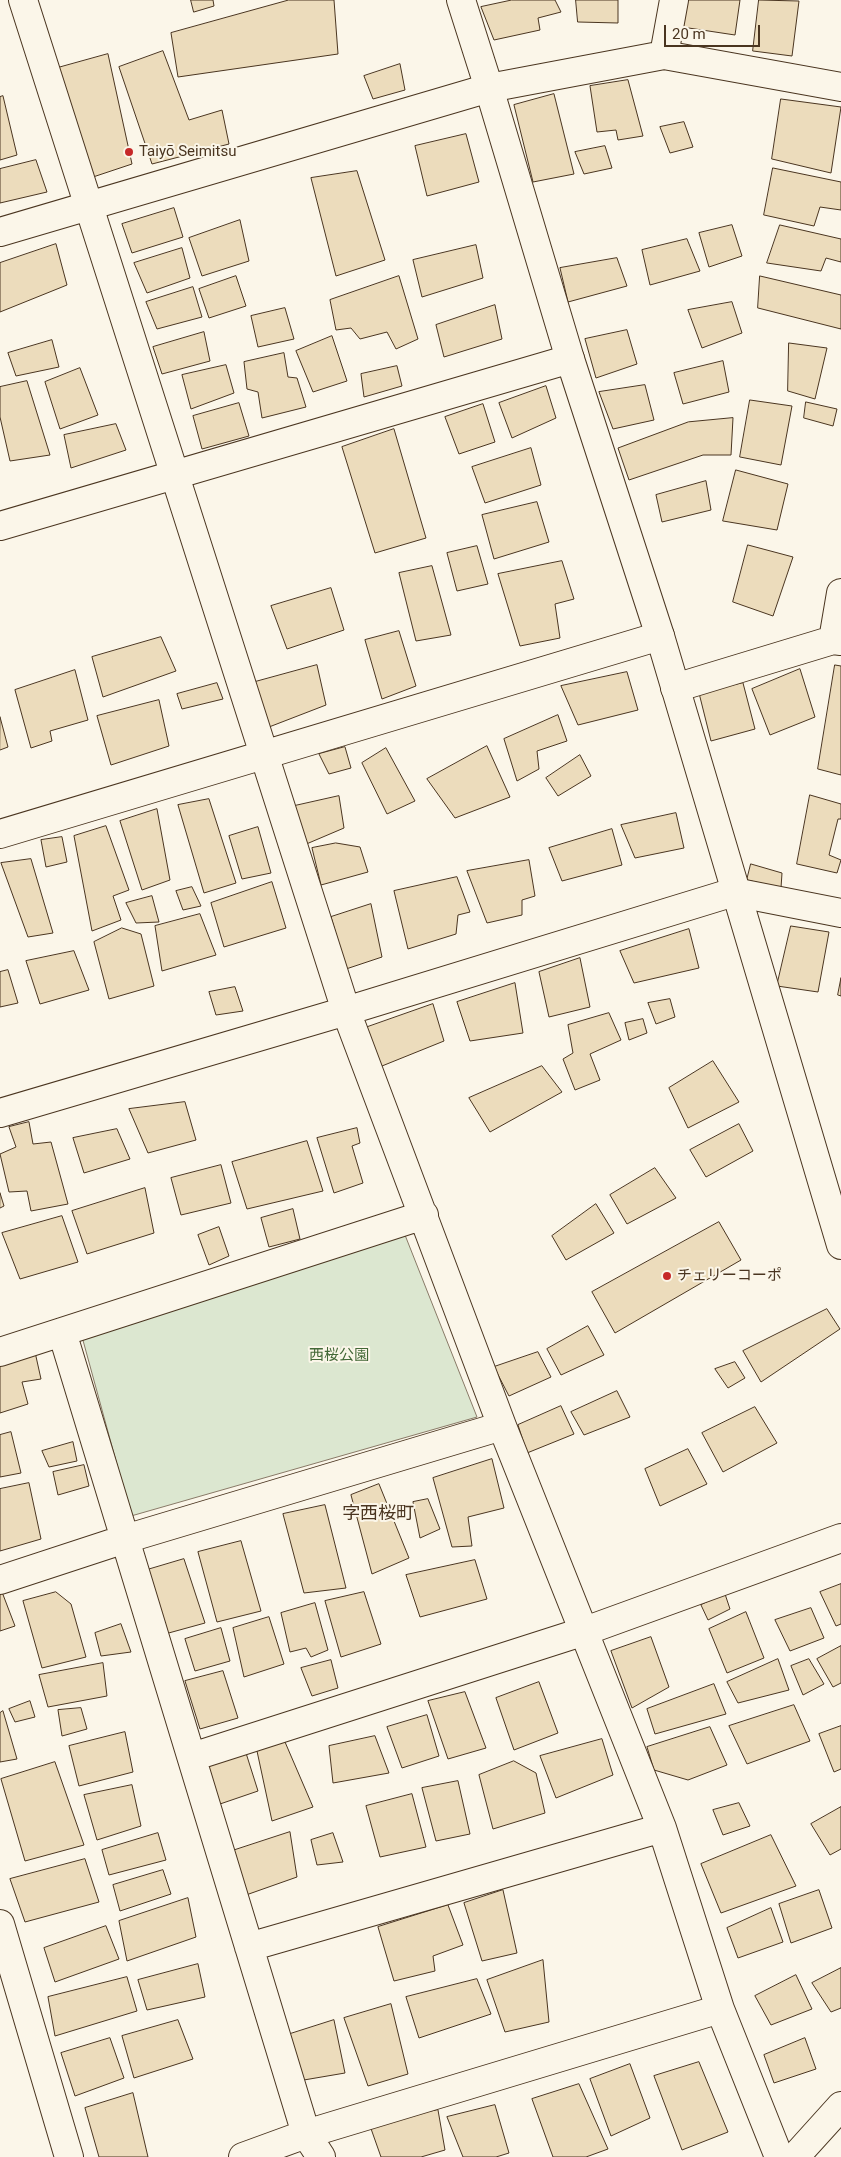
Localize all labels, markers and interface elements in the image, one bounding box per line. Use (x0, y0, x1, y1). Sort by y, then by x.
scale bar (666, 15, 762, 47)
text: 20 m (672, 25, 706, 43)
place label: Taiyō Seimitsu (139, 143, 236, 161)
marker: Taiyō Seimitsu (123, 146, 135, 158)
place label: チェリーコーポ (677, 1267, 782, 1285)
marker: チェリーコーポ (661, 1270, 673, 1282)
park label: 西桜公園 (309, 1347, 369, 1365)
district label: 字西桜町 (342, 1503, 414, 1525)

